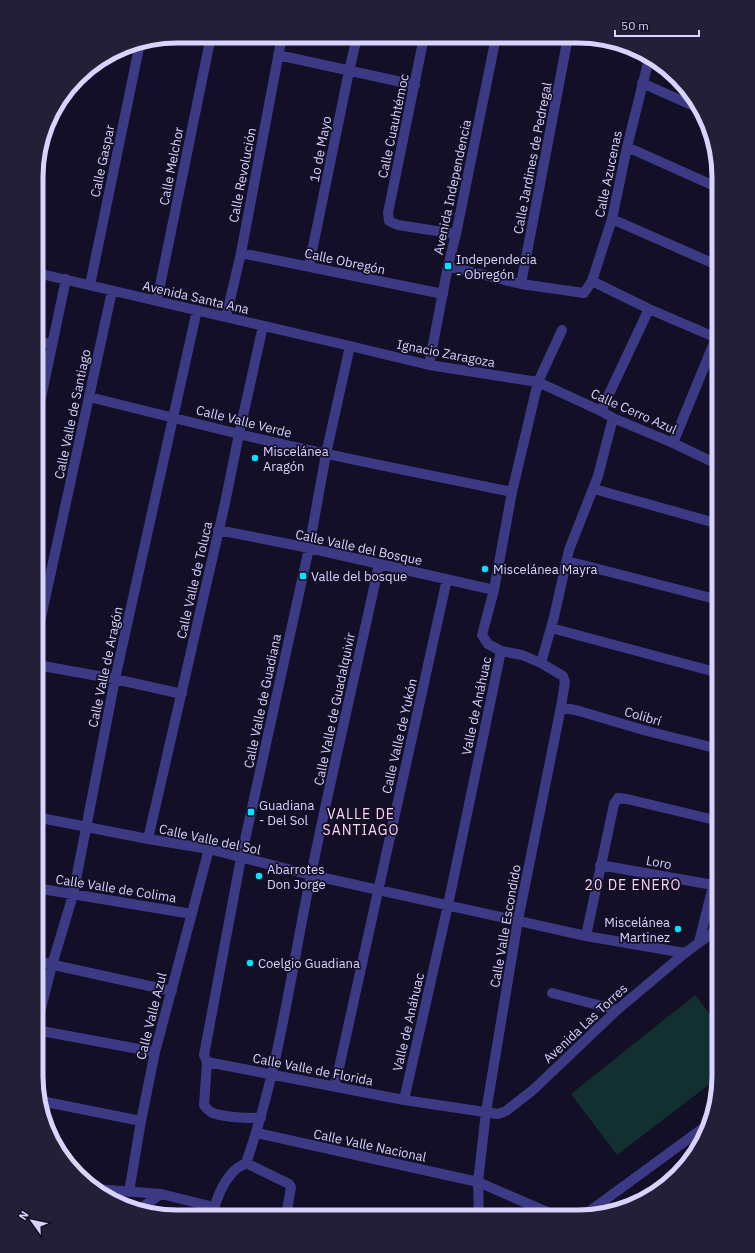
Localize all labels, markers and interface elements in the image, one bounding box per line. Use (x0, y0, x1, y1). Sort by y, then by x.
scale bar (615, 12, 699, 38)
text: 50 m (621, 18, 649, 33)
street label: Calle Cuauhtémoc (374, 72, 413, 180)
street label: Calle Jardines de Pedregal (509, 80, 556, 235)
street label: 1o de Mayo (306, 115, 335, 184)
street label: Avenida Independencia (430, 118, 475, 256)
street label: Calle Gaspar (87, 123, 119, 199)
street label: Calle Melchor (156, 125, 187, 207)
street label: Calle Revolución (225, 126, 260, 224)
street label: Calle Azucenas (591, 129, 626, 219)
street label: Calle Obregón (303, 245, 387, 278)
place label: Independecia - Obregón (456, 251, 537, 283)
marker: Independecia - Obregón (443, 261, 453, 271)
street label: Avenida Santa Ana (141, 277, 251, 318)
street label: Ignacio Zaragoza (395, 336, 496, 371)
street label: Calle Valle de Santiago (50, 348, 95, 481)
street label: Calle Cerro Azul (588, 385, 680, 438)
street label: Calle Valle Verde (194, 401, 293, 442)
place label: Miscelánea Aragón (263, 443, 329, 475)
marker: Miscelánea Aragón (250, 453, 260, 463)
street label: Calle Valle de Toluca (173, 520, 216, 640)
street label: Calle Valle del Bosque (294, 526, 424, 569)
place label: Miscelánea Mayra (493, 561, 597, 578)
marker: Miscelánea Mayra (480, 564, 490, 574)
place label: Valle del bosque (311, 568, 407, 585)
marker: Valle del bosque (298, 571, 308, 581)
street label: Calle Valle de Aragón (84, 605, 127, 729)
street label: Calle Valle de Guadalquivir (310, 631, 359, 787)
street label: Calle Valle de Guadiana (240, 632, 285, 770)
street label: Valle de Anáhuac (458, 655, 495, 757)
street label: Calle Valle de Yukón (378, 677, 421, 795)
street label: Colibrí (622, 703, 664, 730)
place label: Guadiana - Del Sol (259, 797, 314, 829)
district label: VALLE DE SANTIAGO (323, 805, 399, 839)
marker: Guadiana - Del Sol (246, 807, 256, 817)
street label: Calle Valle del Sol (157, 820, 263, 859)
street label: Loro (645, 852, 673, 873)
place label: Abarrotes Don Jorge (267, 861, 326, 893)
street label: Calle Valle Escondido (486, 863, 525, 989)
street label: Calle Valle de Colima (54, 871, 178, 906)
marker: Abarrotes Don Jorge (254, 871, 264, 881)
district label: 20 DE ENERO (585, 876, 681, 894)
place label: Miscelánea Martinez (604, 914, 670, 946)
marker: Miscelánea Martinez (673, 924, 683, 934)
place label: Coelgio Guadiana (258, 955, 360, 972)
marker: Coelgio Guadiana (245, 958, 255, 968)
street label: Calle Valle Azul (132, 970, 171, 1062)
street label: Valle de Anáhuac (389, 971, 428, 1073)
street label: Avenida Las Torres (540, 980, 631, 1067)
street label: Calle Valle de Florida (251, 1049, 375, 1090)
street label: Calle Valle Nacional (312, 1125, 428, 1166)
north arrow (12, 1201, 52, 1241)
text: N (16, 1208, 32, 1223)

